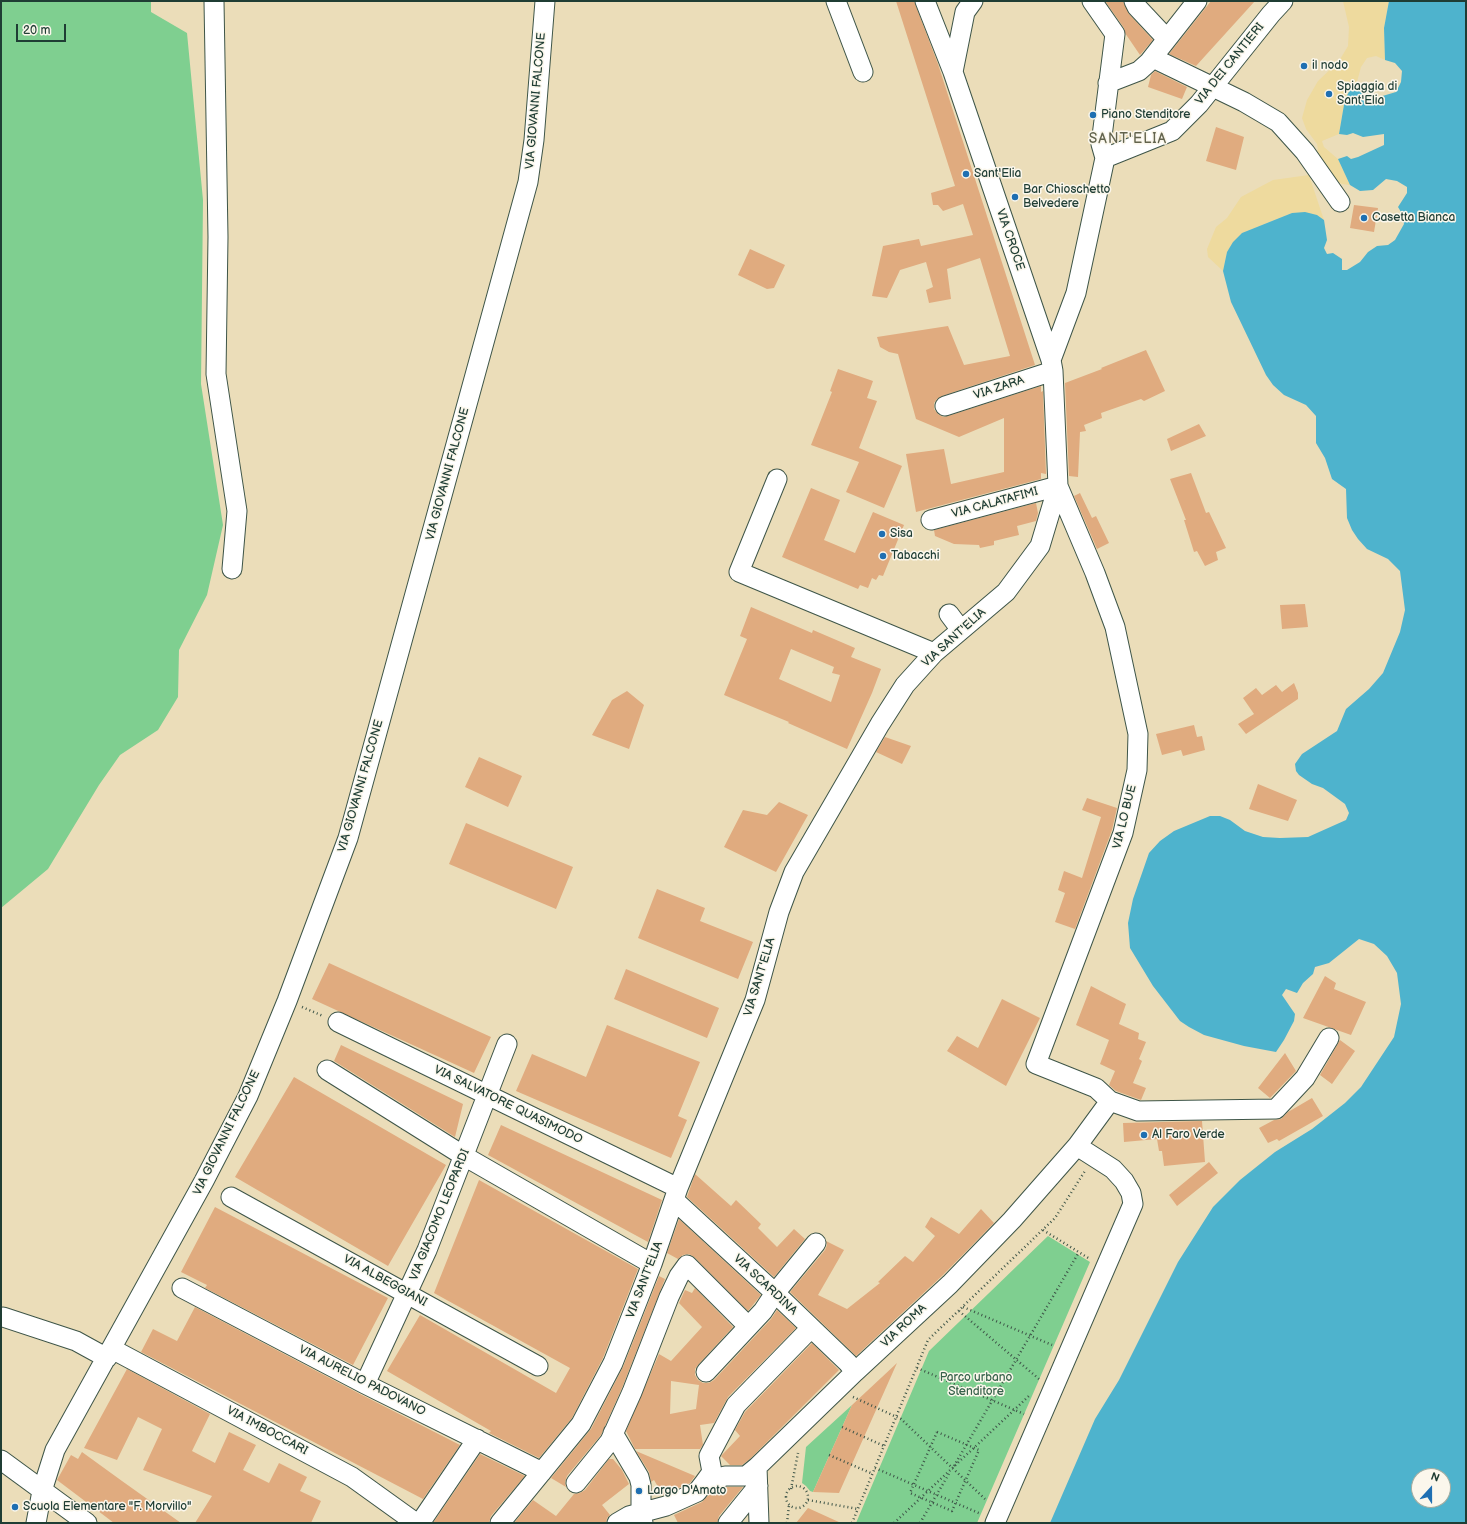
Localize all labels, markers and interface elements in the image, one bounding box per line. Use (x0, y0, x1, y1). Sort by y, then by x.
scale bar (18, 16, 68, 42)
street label: VIA DEI CANTIERI (1193, 20, 1267, 108)
text: 20 m (23, 23, 50, 38)
street label: VIA GIOVANNI FALCONE (523, 32, 549, 170)
place label: il nodo (1312, 59, 1348, 73)
marker: il nodo (1299, 61, 1309, 71)
place label: Spiaggia di Sant'Elia (1337, 80, 1397, 108)
marker: Spiaggia di Sant'Elia (1324, 89, 1334, 99)
place label: Piano Stenditore (1101, 108, 1190, 122)
marker: Piano Stenditore (1088, 110, 1098, 120)
district label: SANT'ELIA (1089, 131, 1167, 147)
place label: Sant'Elia (974, 167, 1021, 181)
marker: Sant'Elia (961, 169, 971, 179)
place label: Bar Chioschetto Belvedere (1023, 183, 1110, 211)
marker: Bar Chioschetto Belvedere (1010, 192, 1020, 202)
street label: VIA CROCE (993, 207, 1027, 273)
place label: Casetta Bianca (1372, 211, 1455, 225)
marker: Casetta Bianca (1359, 213, 1369, 223)
street label: VIA ZARA (972, 373, 1026, 403)
street label: VIA GIOVANNI FALCONE (423, 406, 473, 542)
street label: VIA CALATAFIMI (950, 485, 1040, 521)
place label: Sisa (890, 527, 913, 541)
marker: Sisa (877, 529, 887, 539)
place label: Tabacchi (891, 549, 940, 563)
marker: Tabacchi (878, 551, 888, 561)
street label: VIA SANT'ELIA (919, 606, 989, 670)
street label: VIA GIOVANNI FALCONE (335, 718, 387, 854)
street label: VIA LO BUE (1110, 783, 1140, 851)
street label: VIA SANT'ELIA (741, 936, 779, 1018)
street label: VIA SALVATORE QUASIMODO (431, 1063, 585, 1147)
street label: VIA GIOVANNI FALCONE (190, 1068, 264, 1198)
place label: Al Faro Verde (1152, 1128, 1225, 1142)
marker: Al Faro Verde (1139, 1130, 1149, 1140)
street label: VIA GIACOMO LEOPARDI (407, 1147, 473, 1283)
street label: VIA SANT'ELIA (624, 1240, 666, 1320)
street label: VIA ALBEGGIANI (341, 1252, 429, 1310)
street label: VIA SCARDINA (730, 1252, 800, 1318)
street label: VIA ROMA (878, 1301, 930, 1351)
street label: VIA AURELIO PADOVANO (296, 1343, 428, 1419)
park label: Parco urbano Stenditore (940, 1371, 1012, 1399)
street label: VIA IMBOCCARI (224, 1404, 310, 1458)
north arrow (1411, 1468, 1451, 1508)
text: N (1429, 1470, 1441, 1485)
place label: Largo D'Amato (647, 1484, 726, 1498)
marker: Largo D'Amato (634, 1486, 644, 1496)
place label: Scuola Elementare "F. Morvillo" (23, 1500, 191, 1514)
marker: Scuola Elementare "F. Morvillo" (10, 1502, 20, 1512)

